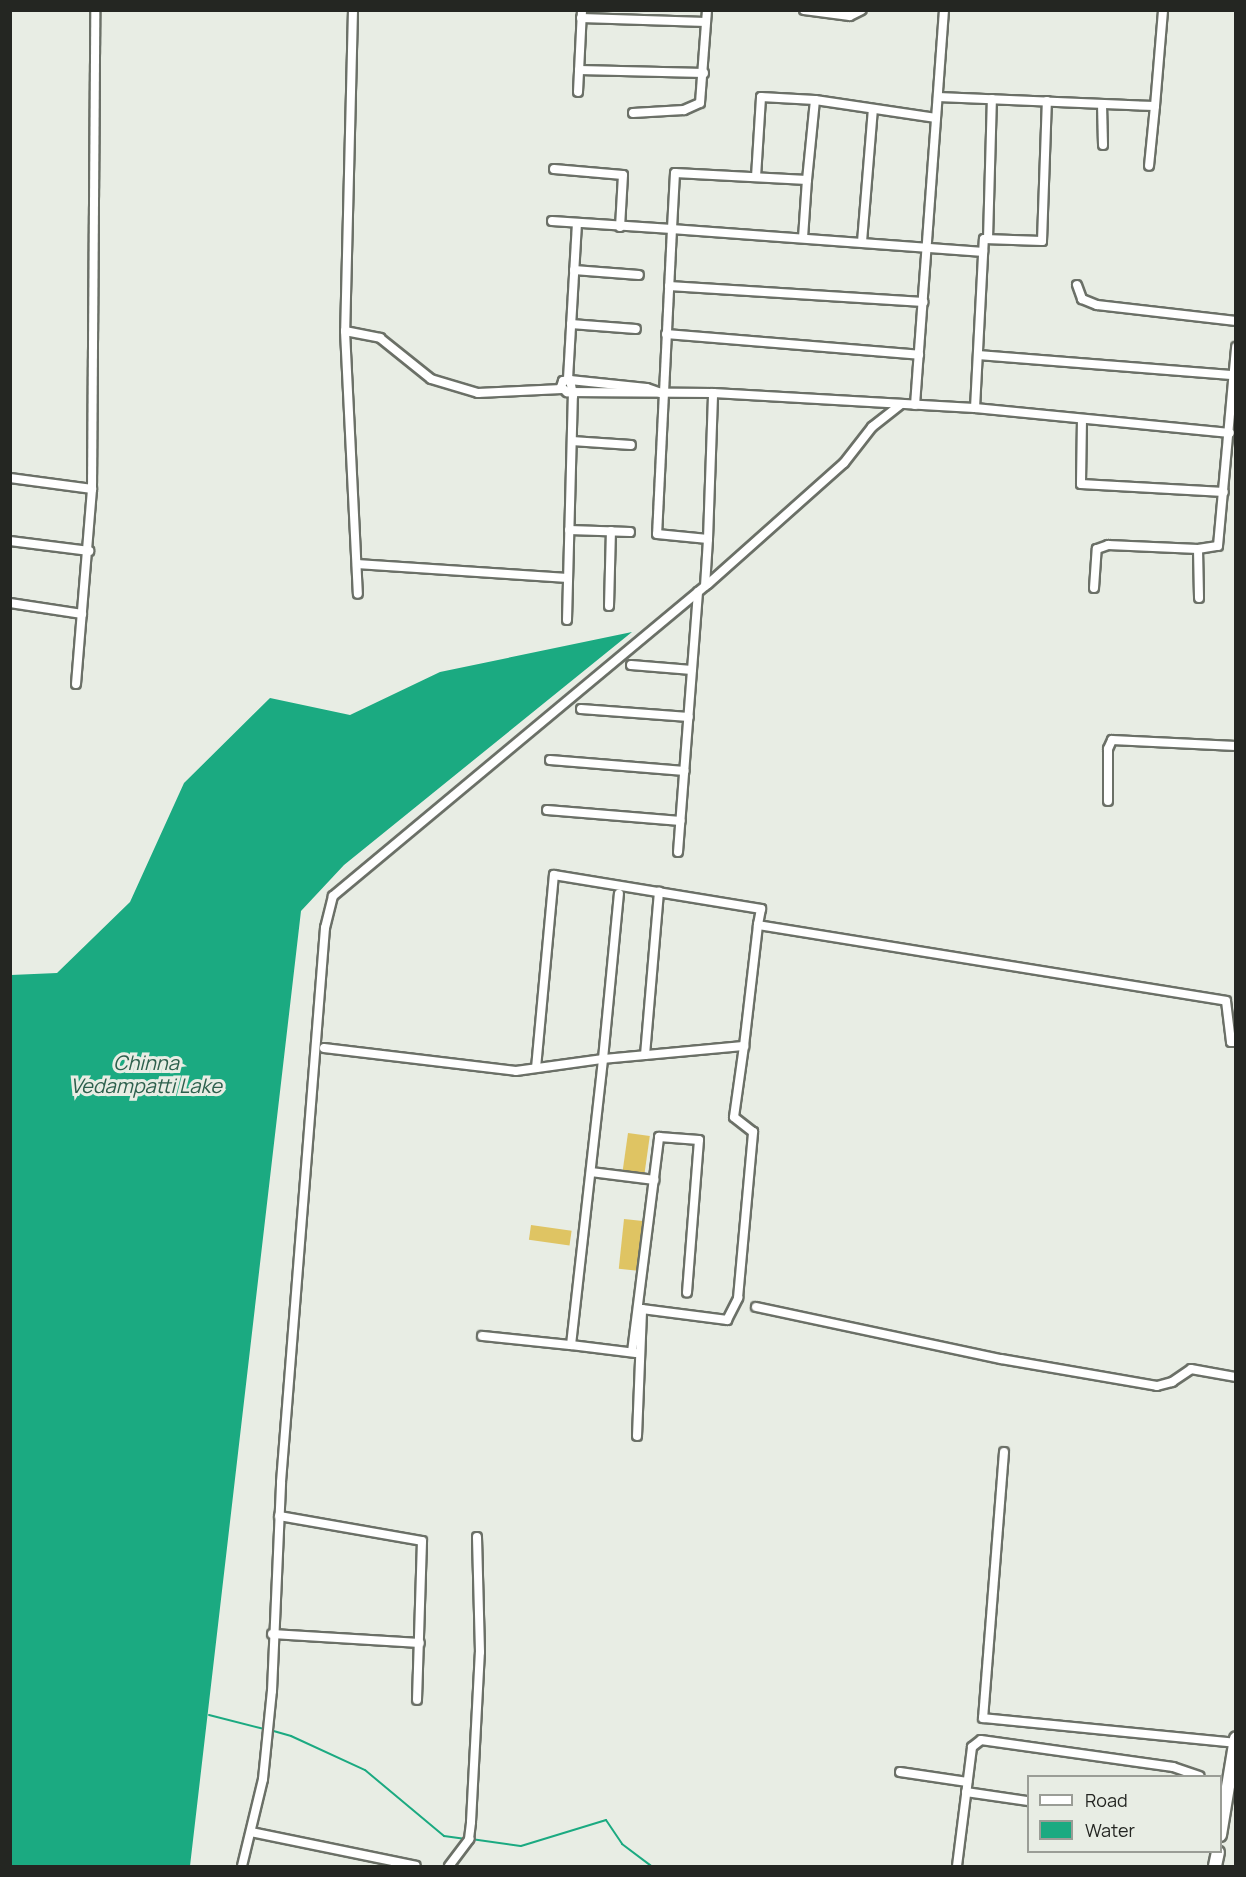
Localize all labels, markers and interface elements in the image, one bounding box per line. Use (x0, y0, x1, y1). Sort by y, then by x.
water label: Chinna Vedampatti Lake (70, 1051, 222, 1098)
legend (1027, 1775, 1222, 1853)
text: Road (1085, 1788, 1128, 1812)
text: Water (1085, 1818, 1135, 1842)

